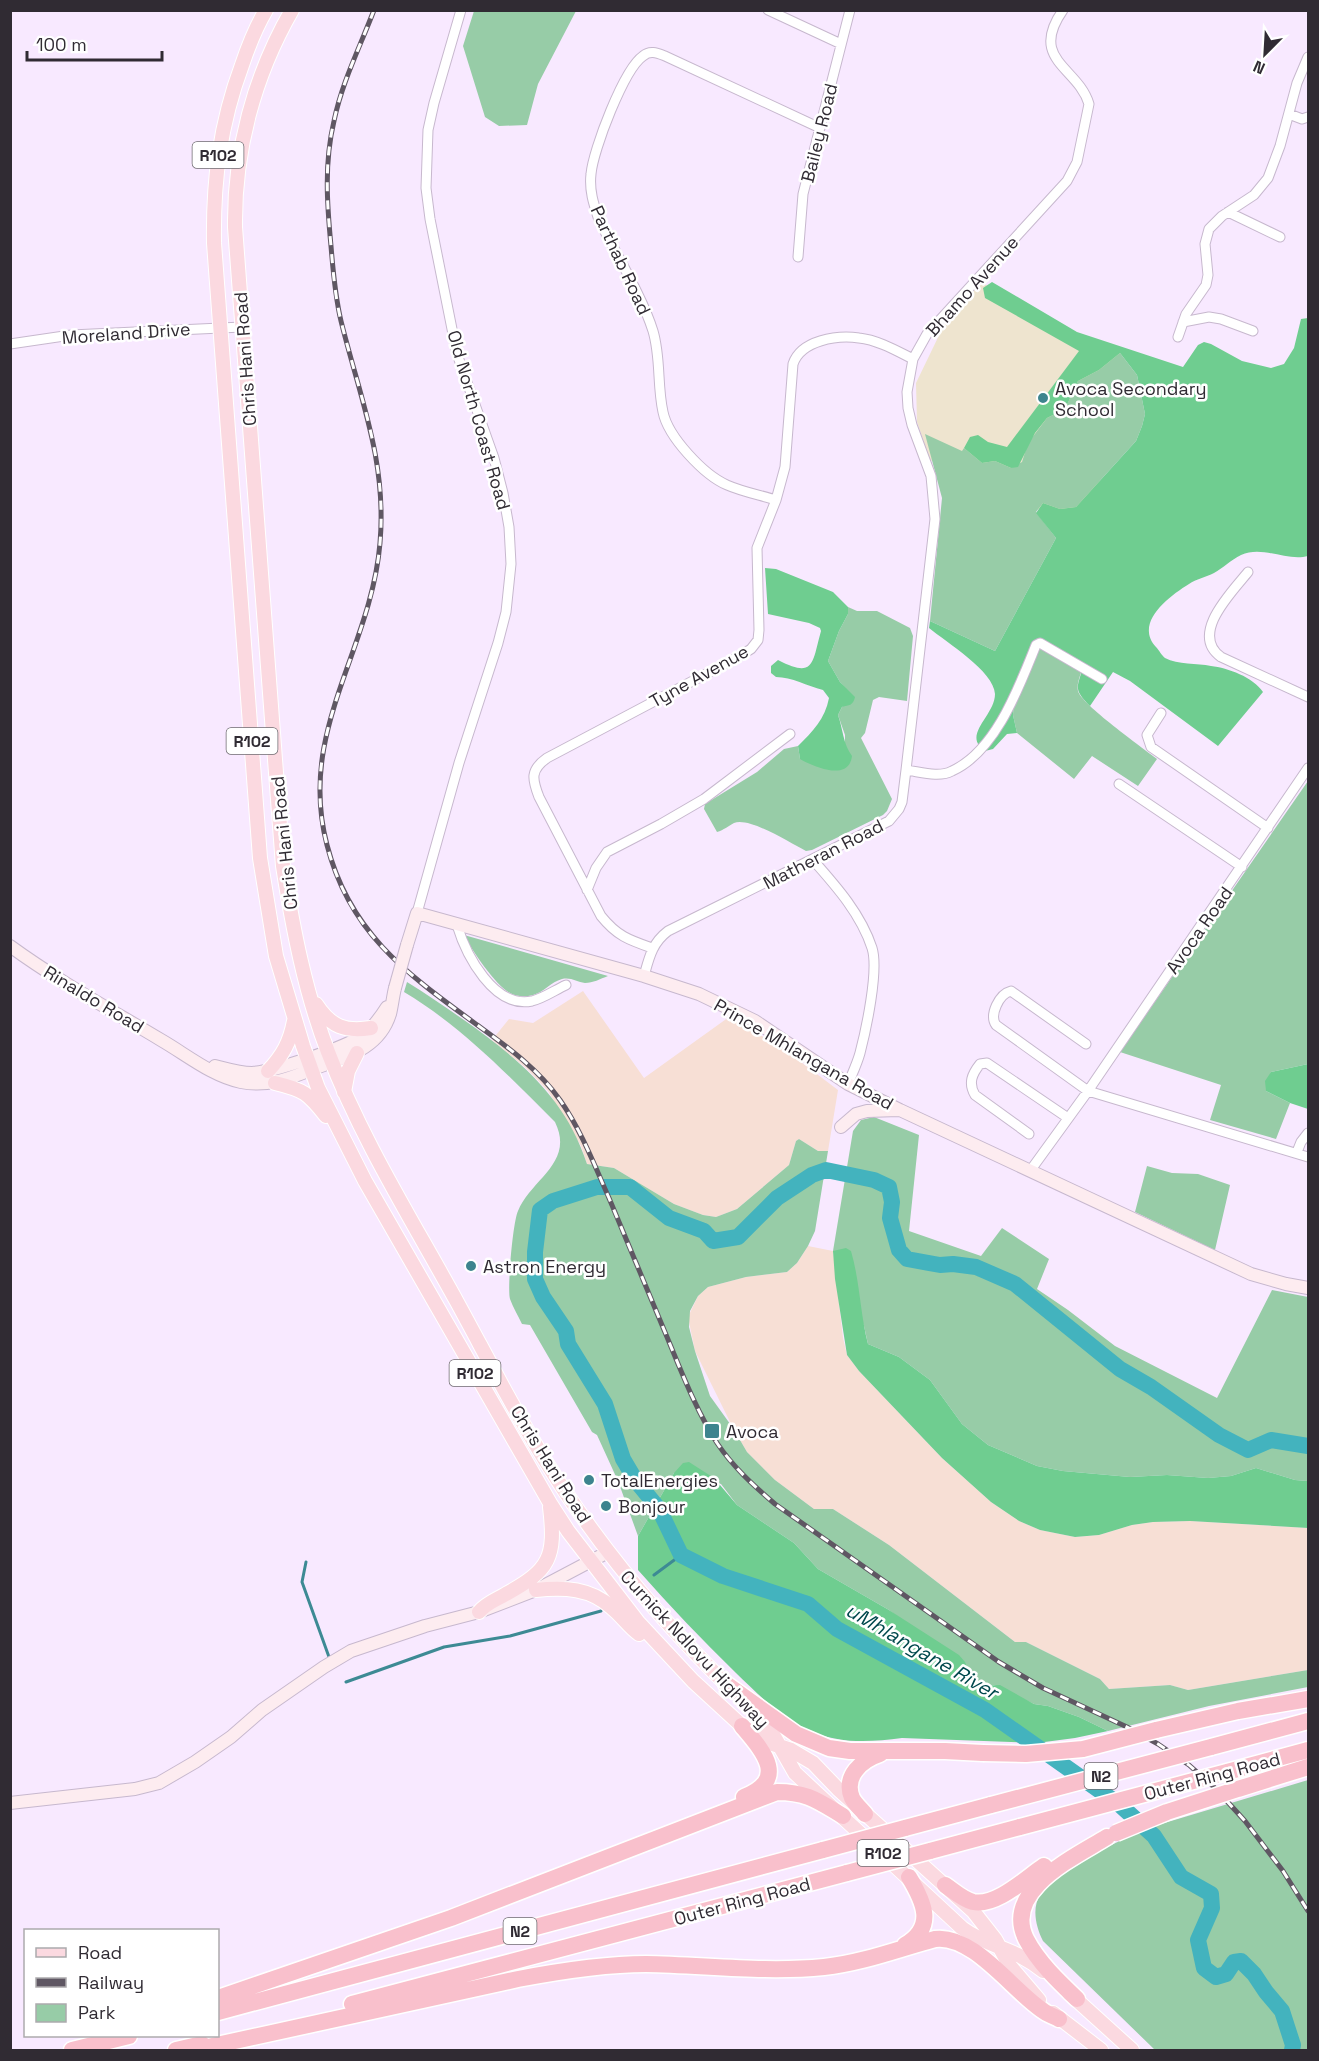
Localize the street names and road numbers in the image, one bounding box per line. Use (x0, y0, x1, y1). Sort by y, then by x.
street label: Bailey Road (796, 81, 842, 185)
road number: R102 (192, 142, 244, 168)
street label: Parthab Road (586, 202, 656, 318)
street label: Bhamo Avenue (921, 231, 1023, 341)
street label: Chris Hani Road (229, 291, 261, 427)
street label: Moreland Drive (61, 317, 191, 349)
street label: Old North Coast Road (442, 328, 516, 512)
street label: Tyne Avenue (645, 639, 753, 713)
road number: R102 (226, 728, 278, 754)
street label: Chris Hani Road (266, 775, 302, 911)
street label: Matheran Road (759, 814, 887, 894)
street label: Avoca Road (1160, 882, 1238, 978)
street label: Rinaldo Road (40, 960, 148, 1038)
street label: Prince Mhlangana Road (710, 993, 898, 1115)
road number: R102 (450, 1360, 500, 1386)
street label: Chris Hani Road (506, 1401, 596, 1527)
street label: Curnick Ndlovu Highway (616, 1565, 774, 1733)
street label: Outer Ring Road (1141, 1747, 1283, 1805)
road number: N2 (1084, 1763, 1118, 1789)
road number: R102 (858, 1840, 908, 1866)
street label: Outer Ring Road (671, 1872, 813, 1930)
road number: N2 (504, 1918, 536, 1944)

